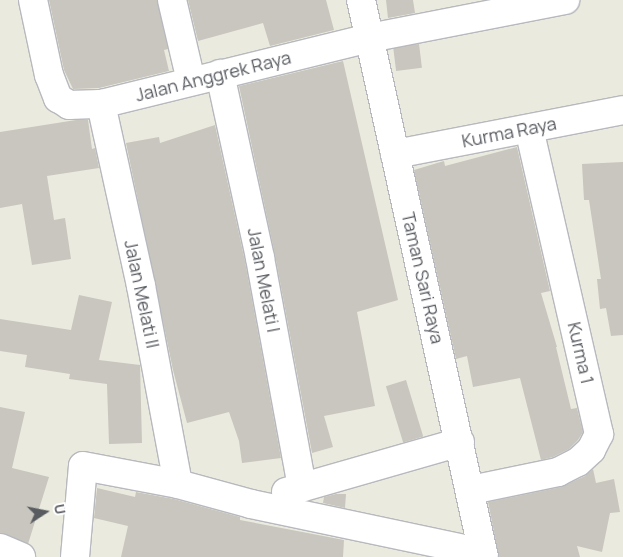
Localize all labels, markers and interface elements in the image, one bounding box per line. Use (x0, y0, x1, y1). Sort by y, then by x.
street label: Jalan Anggrek Raya (133, 46, 293, 106)
street label: Kurma Raya (460, 112, 558, 152)
street label: Taman Sari Raya (397, 210, 449, 346)
street label: Jalan Melati I (243, 226, 285, 334)
street label: Jalan Melati II (120, 238, 164, 350)
street label: Kurma 1 (563, 320, 599, 386)
north arrow (20, 487, 70, 537)
text: U (50, 502, 71, 516)

